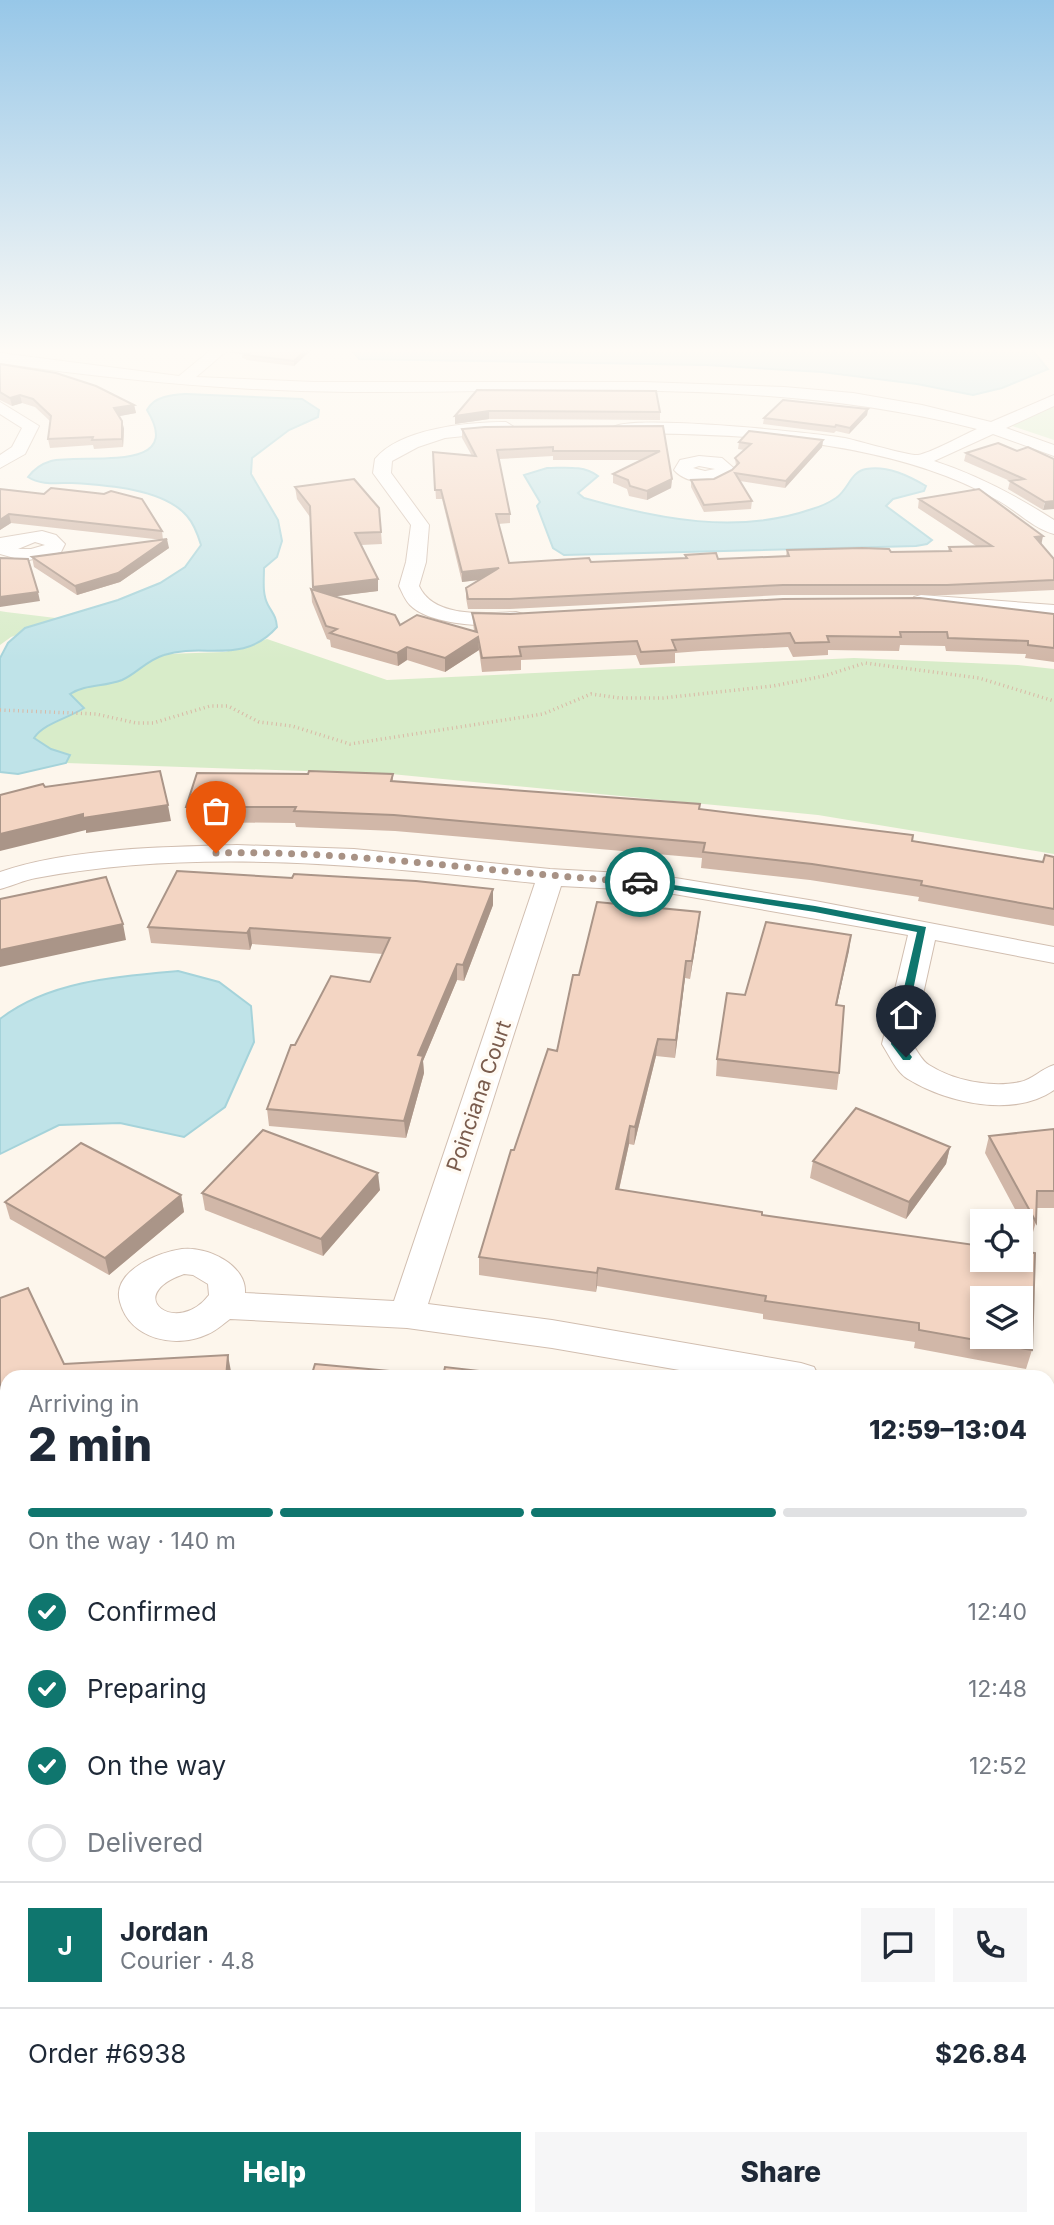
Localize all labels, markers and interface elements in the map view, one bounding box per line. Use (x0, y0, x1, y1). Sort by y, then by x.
pin (186, 781, 246, 853)
icon: bag (197, 792, 235, 830)
courier (605, 847, 675, 917)
icon: car (621, 863, 659, 901)
pin (876, 985, 936, 1057)
icon: home (887, 996, 925, 1034)
street label: Poinciana Court (441, 1017, 516, 1175)
map controls (970, 1209, 1033, 1349)
button: locate (970, 1209, 1033, 1272)
button: layers (970, 1286, 1033, 1349)
text: Arriving in (28, 1390, 139, 1418)
text: 12:59–13:04 (869, 1414, 1027, 1445)
text: 2 min (28, 1416, 152, 1472)
text: On the way · 140 m (28, 1527, 236, 1555)
icon: check (28, 1593, 66, 1631)
text: Confirmed (87, 1596, 217, 1627)
text: 12:40 (968, 1598, 1027, 1626)
icon: check (28, 1670, 66, 1708)
text: Preparing (87, 1673, 207, 1704)
text: 12:48 (968, 1675, 1027, 1703)
icon: check (28, 1747, 66, 1785)
text: On the way (87, 1750, 226, 1781)
text: 12:52 (969, 1752, 1027, 1780)
text: Delivered (87, 1827, 203, 1858)
button: chat (861, 1908, 935, 1982)
button: phone (953, 1908, 1027, 1982)
text: Jordan (120, 1916, 209, 1947)
text: J (57, 1930, 73, 1961)
text: Courier · 4.8 (120, 1947, 255, 1975)
text: Order #6938 (28, 2038, 186, 2069)
text: $26.84 (935, 2038, 1027, 2069)
button: Help (28, 2132, 521, 2212)
button: Share (535, 2132, 1027, 2212)

